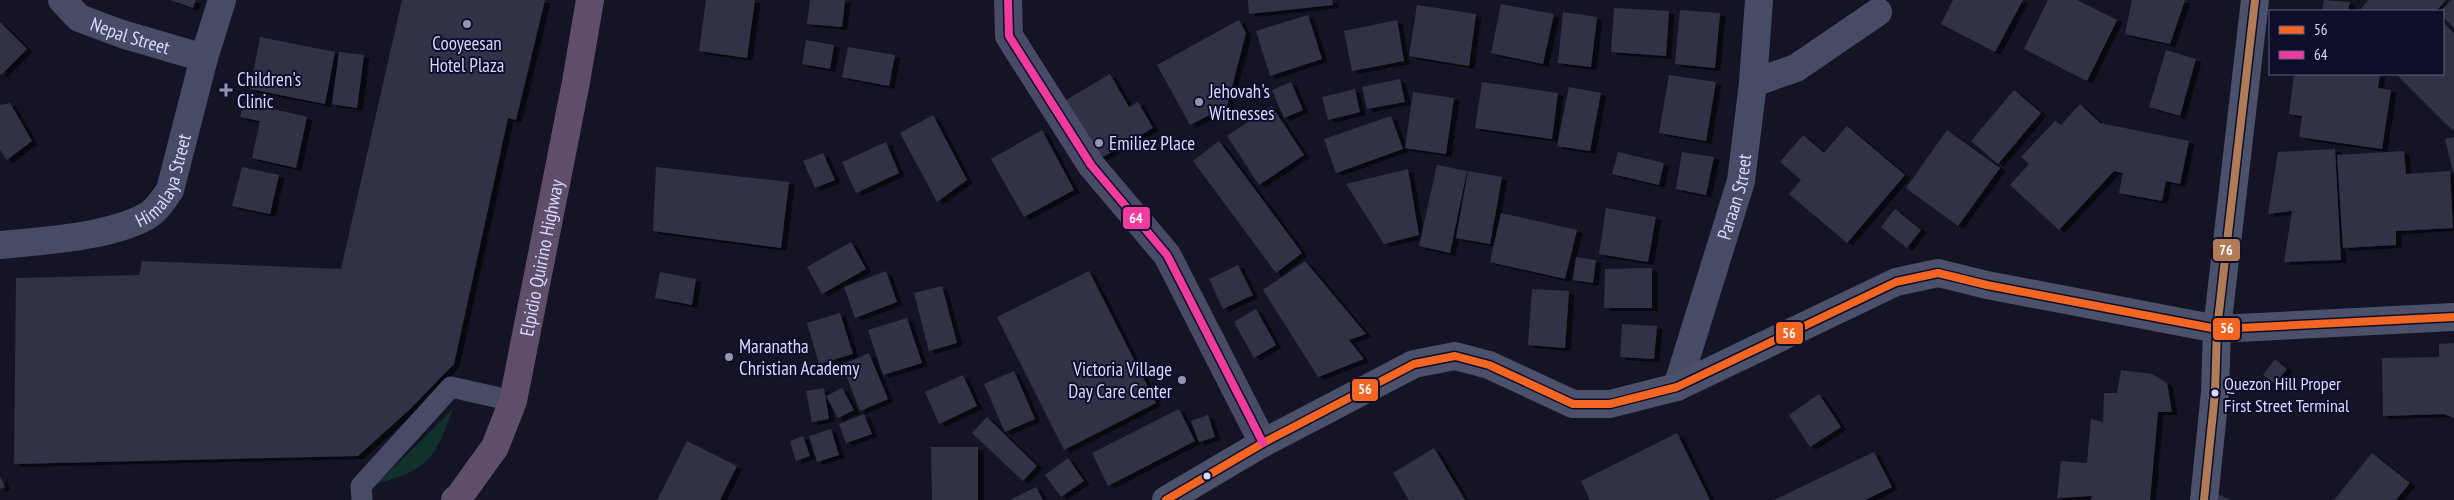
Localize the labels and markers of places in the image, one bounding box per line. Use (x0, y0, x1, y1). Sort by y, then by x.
marker: Cooyeesan Hotel Plaza (461, 18, 473, 30)
place label: Cooyeesan Hotel Plaza (430, 31, 504, 77)
place label: Children's Clinic (237, 67, 301, 113)
place label: Jehovah's Witnesses (1208, 79, 1274, 125)
marker: Children's Clinic (219, 83, 233, 97)
marker: Jehovah's Witnesses (1193, 96, 1205, 108)
place label: Emiliez Place (1109, 131, 1195, 155)
marker: Emiliez Place (1093, 137, 1105, 149)
place label: Maranatha Christian Academy (739, 334, 860, 380)
marker: Maranatha Christian Academy (723, 351, 735, 363)
place label: Victoria Village Day Care Center (1068, 357, 1173, 403)
place label: Quezon Hill Proper First Street Terminal (2224, 372, 2350, 417)
marker: Victoria Village Day Care Center (1176, 374, 1188, 386)
marker: Quezon Hill Proper First Street Terminal (2210, 388, 2220, 398)
unlabelled marker (1202, 471, 1212, 481)

